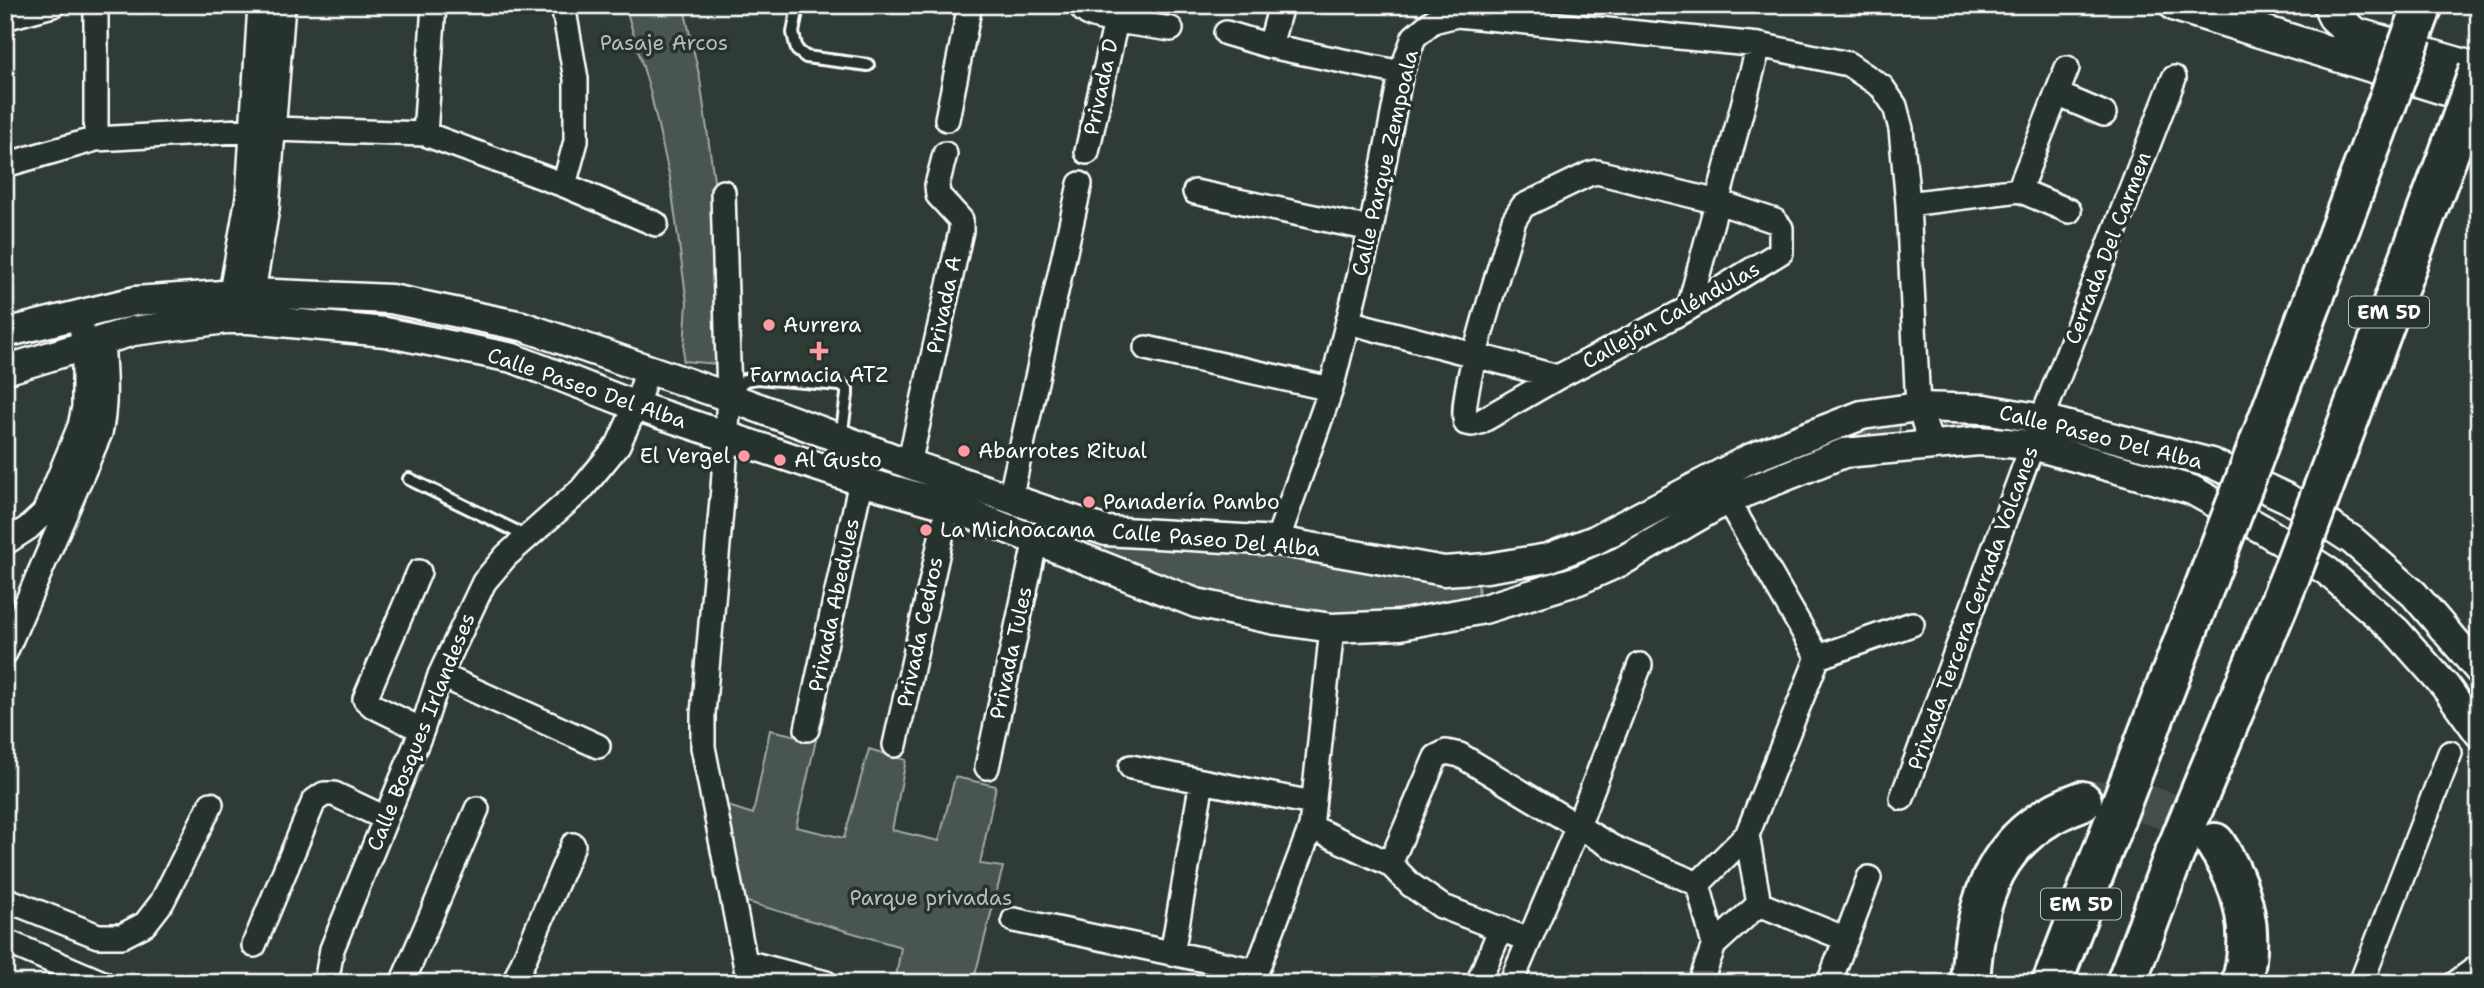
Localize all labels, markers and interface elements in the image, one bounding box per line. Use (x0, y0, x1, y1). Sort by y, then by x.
park label: Pasaje Arcos (600, 29, 728, 57)
street label: Privada D (1077, 36, 1125, 138)
street label: Calle Parque Zempoala (1345, 47, 1425, 279)
street label: Cerrada Del Carmen (2058, 148, 2158, 348)
street label: Privada A (920, 254, 968, 356)
street label: Callejón Caléndulas (1577, 255, 1765, 375)
road number: EM 5D (2349, 296, 2429, 328)
place label: Aurrera (783, 311, 861, 339)
marker: Aurrera (761, 317, 777, 333)
street label: Calle Paseo Del Alba (484, 341, 690, 435)
marker: Farmacia ATZ (811, 343, 827, 359)
place label: Farmacia ATZ (750, 361, 888, 389)
street label: Calle Paseo Del Alba (1996, 398, 2206, 476)
place label: Abarrotes Ritual (978, 437, 1148, 465)
place label: El Vergel (640, 442, 731, 470)
street label: Privada Tercera Cerrada Volcanes (1901, 442, 2045, 774)
marker: Abarrotes Ritual (956, 443, 972, 459)
place label: Al Gusto (794, 446, 882, 474)
marker: El Vergel (736, 448, 752, 464)
marker: Al Gusto (772, 452, 788, 468)
place label: Panadería Pambo (1103, 488, 1280, 516)
marker: Panadería Pambo (1081, 494, 1097, 510)
street label: Privada Abedules (802, 516, 866, 694)
place label: La Michoacana (940, 516, 1095, 544)
street label: Calle Paseo Del Alba (1111, 517, 1321, 563)
marker: La Michoacana (918, 522, 934, 538)
street label: Privada Cedros (890, 554, 950, 710)
street label: Privada Tules (983, 584, 1039, 722)
street label: Calle Bosques Irlandeses (360, 609, 482, 855)
park label: Parque privadas (850, 884, 1012, 912)
road number: EM 5D (2041, 888, 2121, 920)

